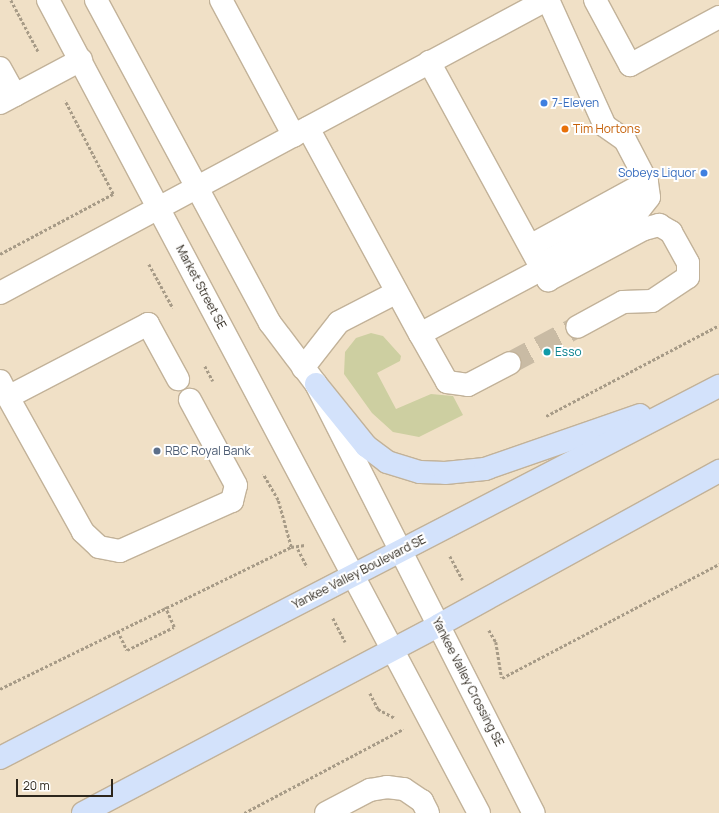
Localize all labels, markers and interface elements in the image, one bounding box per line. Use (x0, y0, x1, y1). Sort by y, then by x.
place label: 7-Eleven (552, 96, 599, 110)
marker: 7-Eleven (539, 98, 549, 108)
place label: Tim Hortons (573, 122, 640, 136)
marker: Tim Hortons (560, 124, 570, 134)
place label: Sobeys Liquor (618, 166, 696, 180)
marker: Sobeys Liquor (699, 168, 709, 178)
street label: Market Street SE (173, 243, 229, 331)
place label: Esso (555, 345, 582, 359)
marker: Esso (542, 347, 552, 357)
place label: RBC Royal Bank (165, 444, 250, 458)
marker: RBC Royal Bank (152, 446, 162, 456)
street label: Yankee Valley Boulevard SE (290, 532, 428, 612)
street label: Yankee Valley Crossing SE (429, 615, 507, 749)
scale bar (18, 771, 115, 797)
text: 20 m (23, 777, 50, 794)

